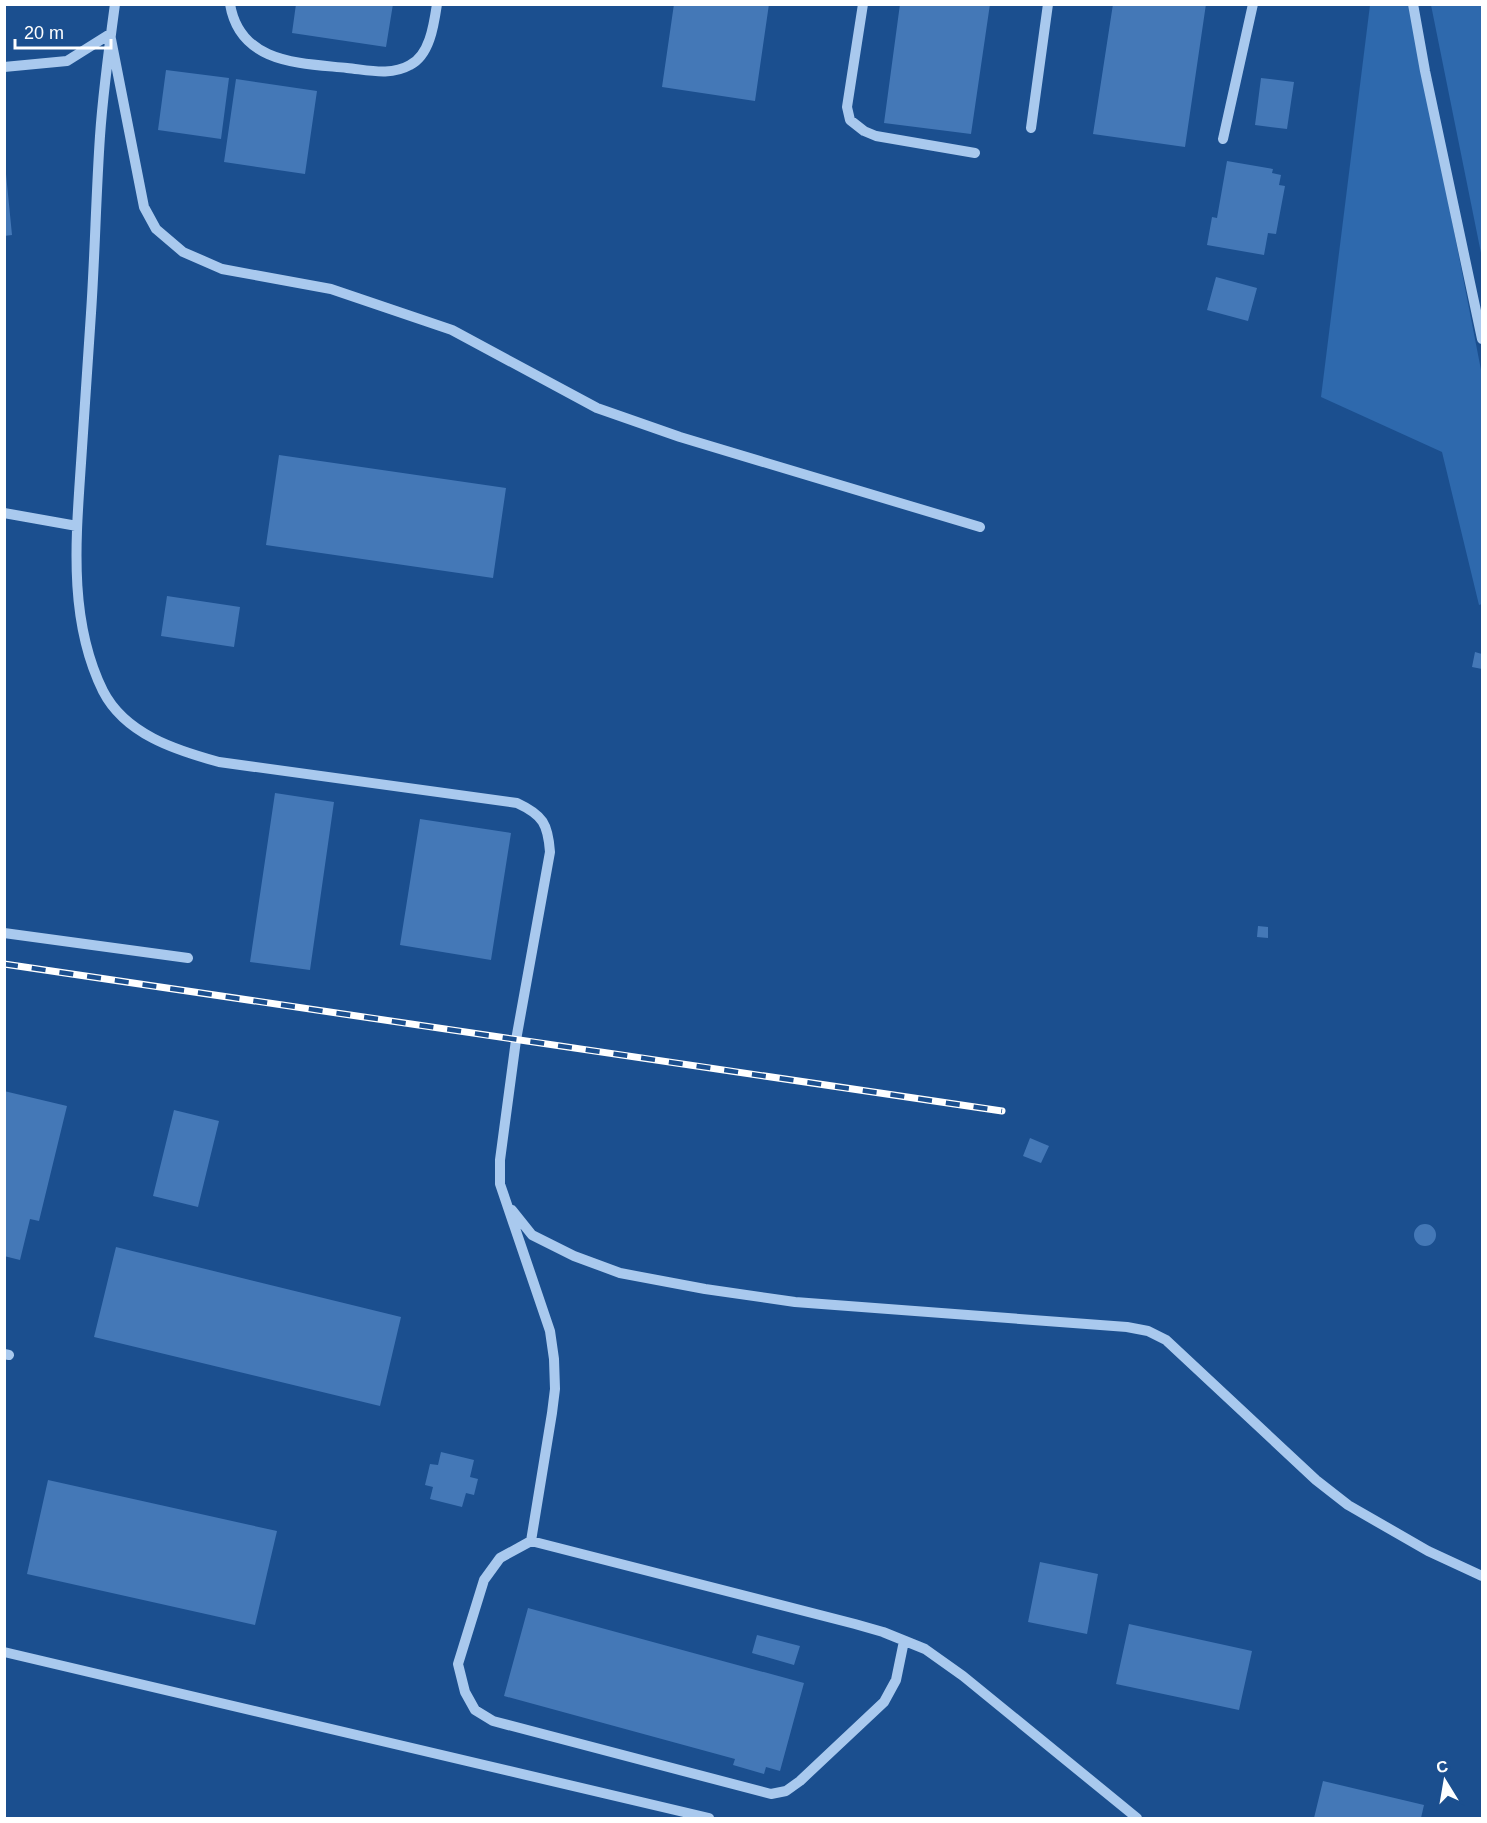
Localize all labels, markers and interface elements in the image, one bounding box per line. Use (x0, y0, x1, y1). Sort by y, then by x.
scale bar (15, 12, 111, 50)
text: 20 m (24, 23, 64, 43)
north arrow (1415, 1751, 1475, 1811)
text: С (1435, 1757, 1450, 1776)

